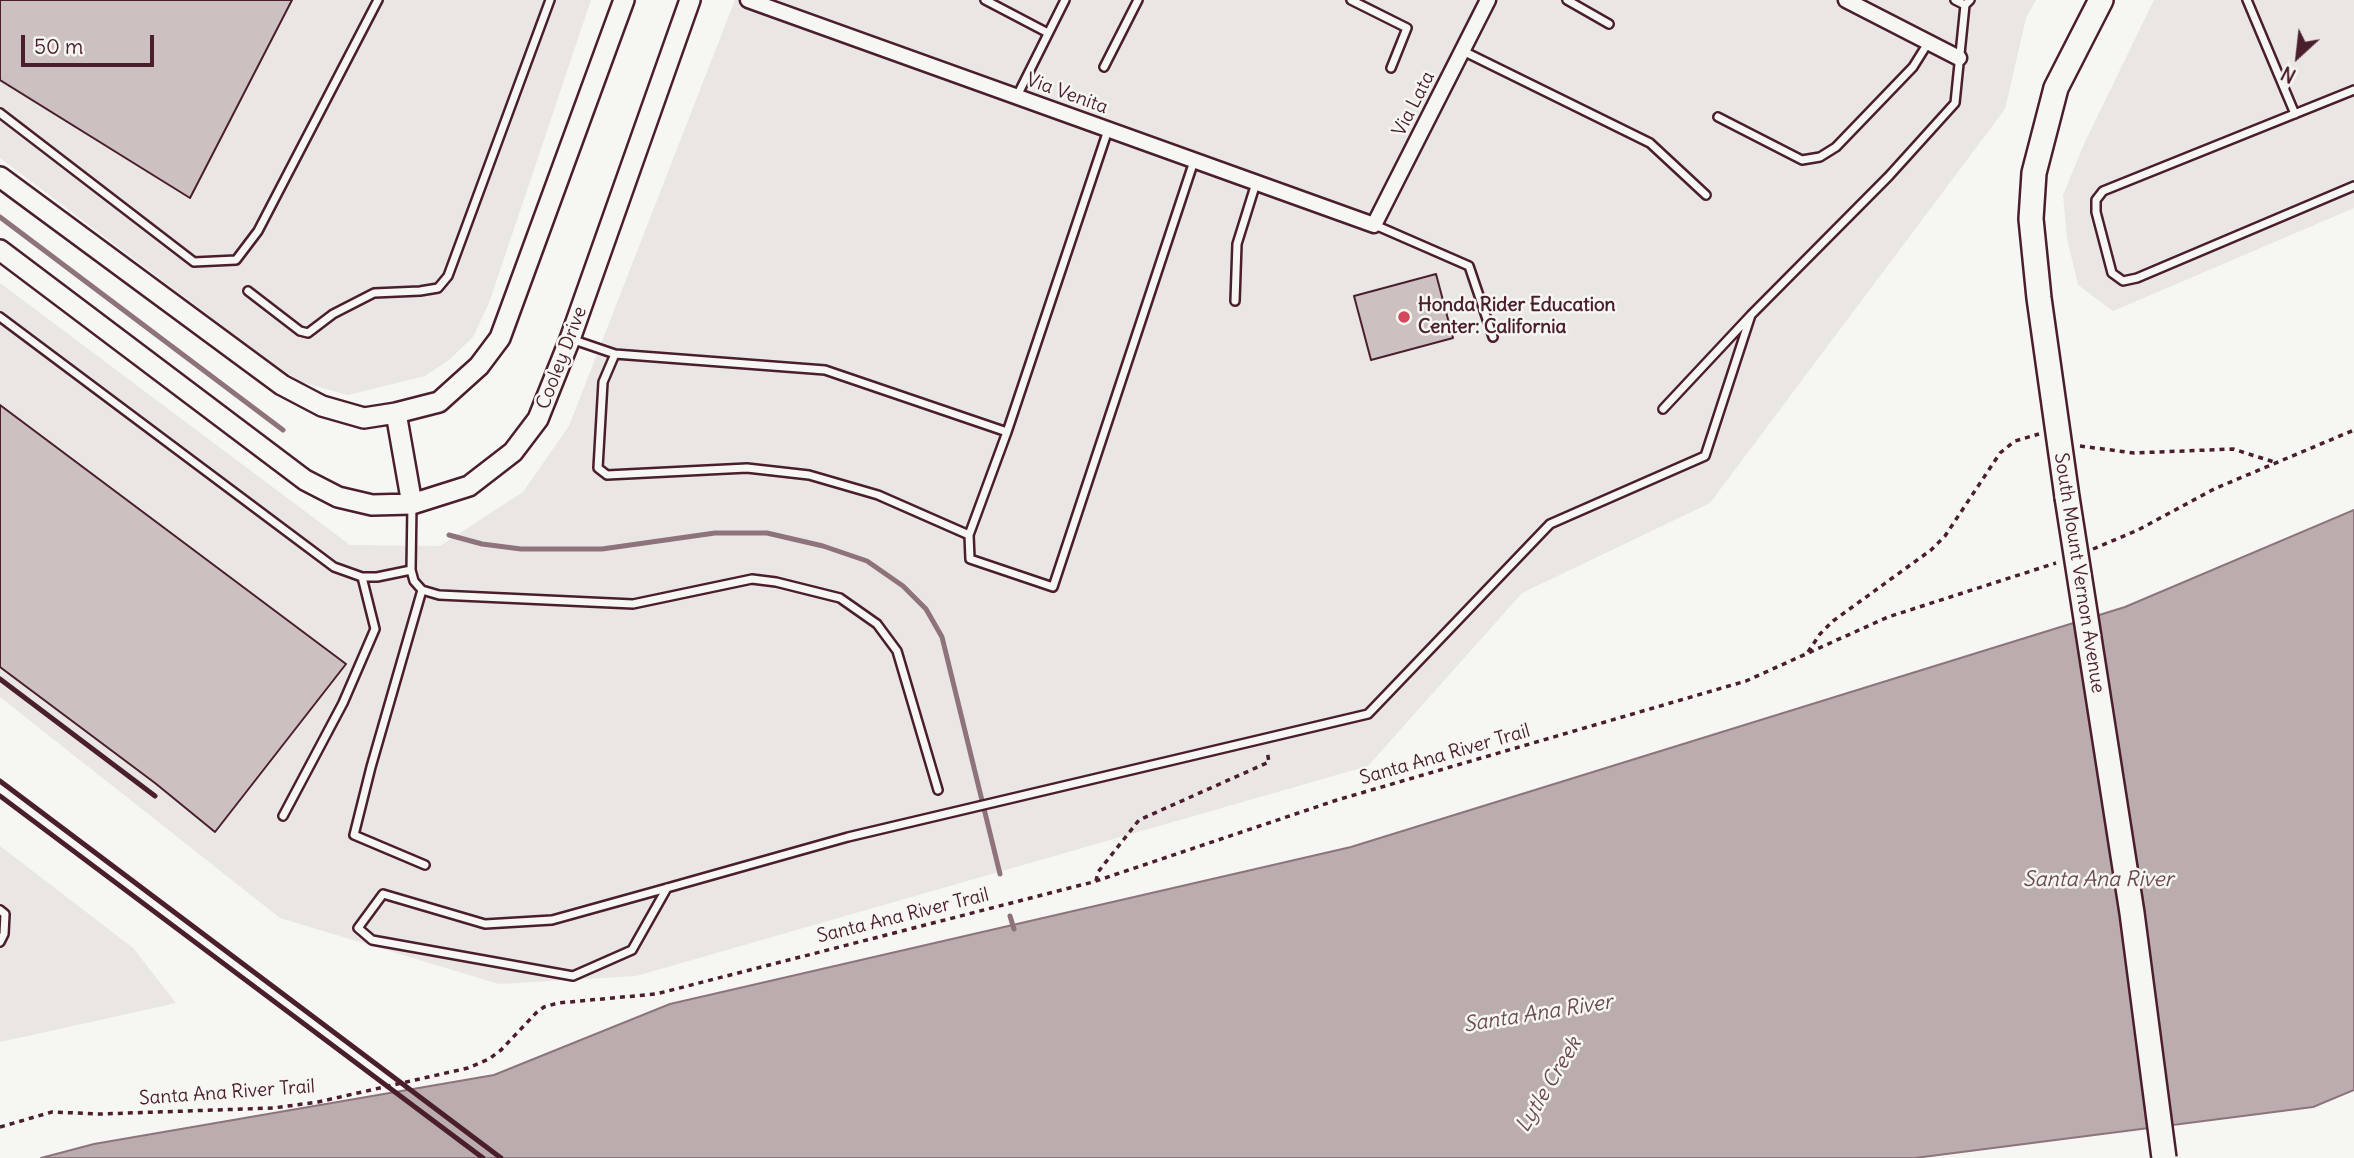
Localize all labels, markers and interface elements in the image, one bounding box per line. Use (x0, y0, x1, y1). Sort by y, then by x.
scale bar (24, 21, 158, 65)
north arrow (2263, 21, 2333, 91)
text: 50 m (34, 33, 83, 60)
text: N (2277, 61, 2300, 88)
street label: Via Lata (1388, 68, 1440, 140)
street label: Via Venita (1023, 69, 1111, 119)
place label: Honda Rider Education Center: California (1418, 295, 1616, 339)
street label: Cooley Drive (532, 303, 592, 413)
marker: Honda Rider Education Center: California (1396, 309, 1412, 325)
street label: South Mount Vernon Avenue (2049, 451, 2109, 695)
street label: Santa Ana River Trail (1357, 720, 1533, 790)
water label: Santa Ana River (2023, 867, 2173, 893)
street label: Santa Ana River Trail (815, 884, 991, 948)
water label: Santa Ana River (1462, 990, 1614, 1038)
water label: Lytle Creek (1511, 1033, 1587, 1137)
street label: Santa Ana River Trail (138, 1075, 316, 1111)

